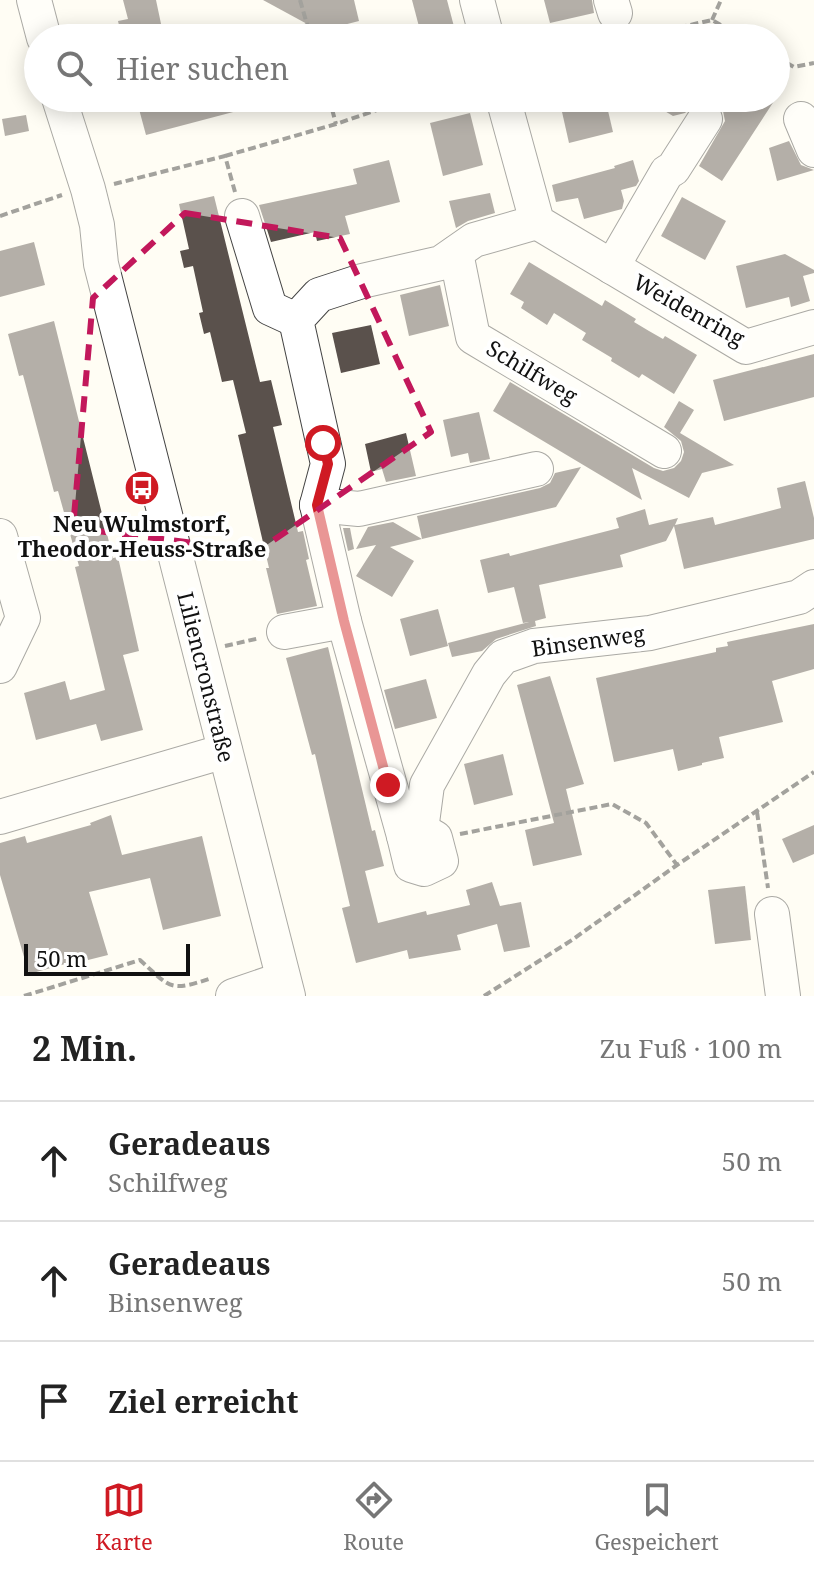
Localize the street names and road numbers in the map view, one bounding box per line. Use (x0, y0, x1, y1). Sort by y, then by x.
street label: Weidenring (628, 266, 751, 352)
street label: Schilfweg (481, 332, 584, 410)
street label: Liliencronstraße (171, 588, 243, 765)
street label: Binsenweg (529, 617, 647, 663)

